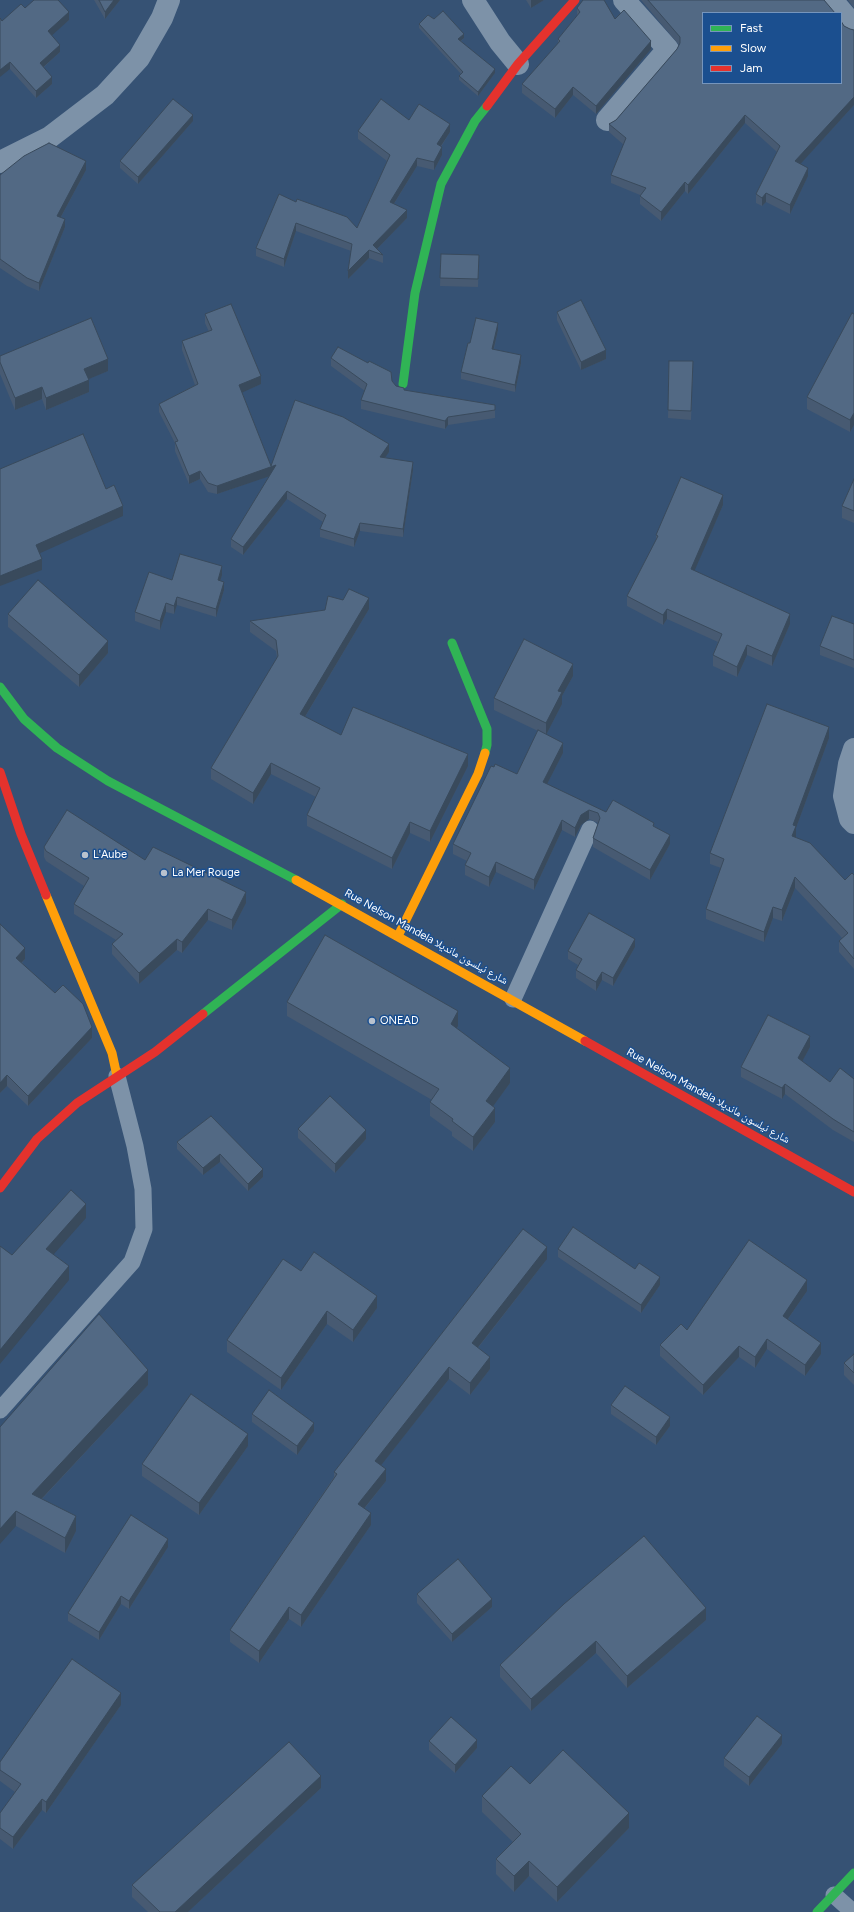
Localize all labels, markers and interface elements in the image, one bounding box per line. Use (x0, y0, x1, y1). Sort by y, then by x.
legend (702, 12, 842, 84)
text: Fast (740, 21, 763, 35)
text: Slow (740, 41, 766, 55)
text: Jam (740, 61, 763, 75)
place label: L'Aube (93, 848, 127, 862)
marker: L'Aube (80, 850, 90, 860)
place label: La Mer Rouge (172, 866, 240, 880)
marker: La Mer Rouge (159, 868, 169, 878)
street label: Rue Nelson Mandela شارع نيلسون مانديلا (342, 886, 510, 988)
place label: ONEAD (380, 1014, 419, 1028)
marker: ONEAD (367, 1016, 377, 1026)
street label: Rue Nelson Mandela شارع نيلسون مانديلا (624, 1045, 792, 1147)

